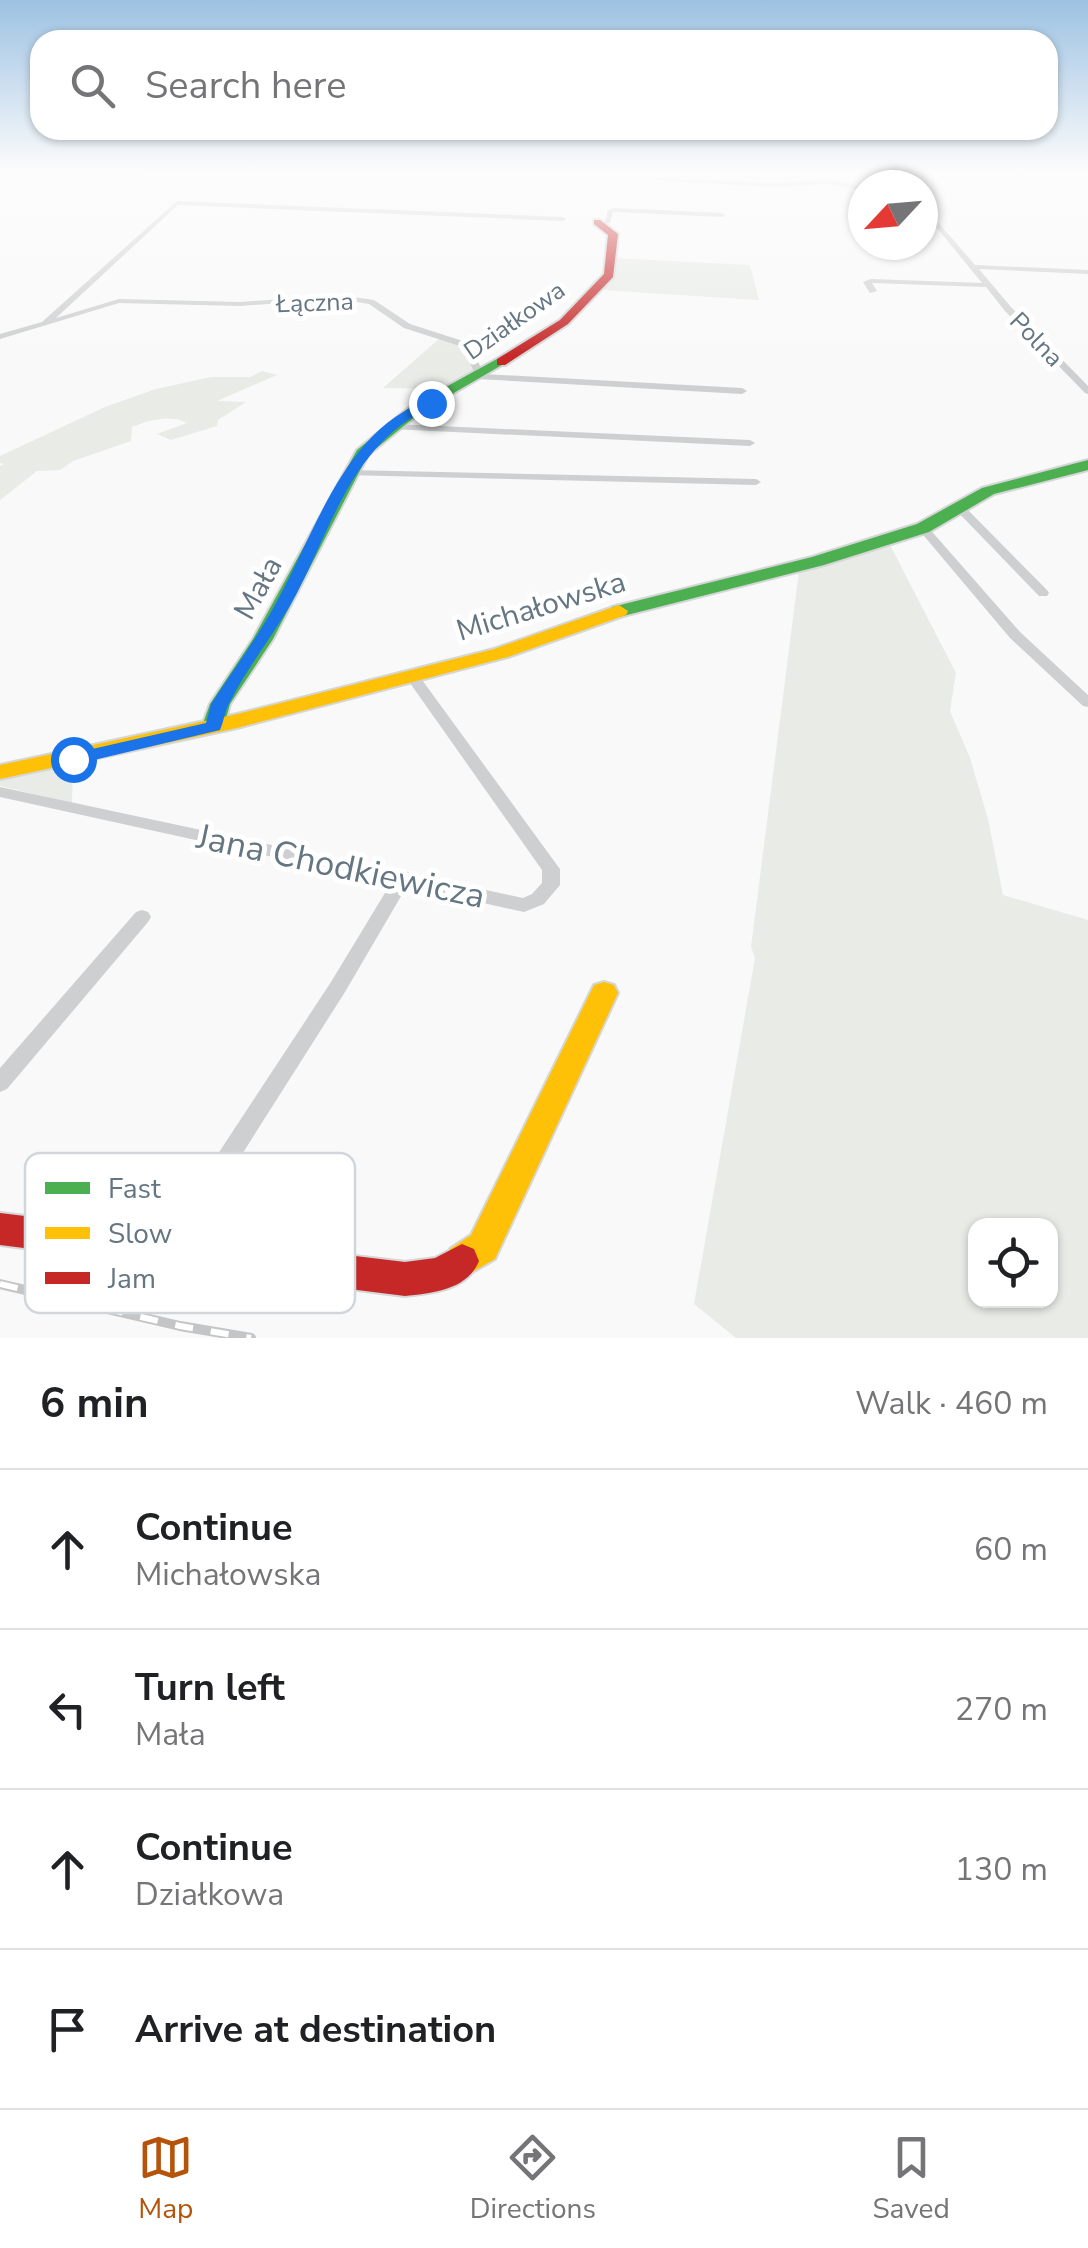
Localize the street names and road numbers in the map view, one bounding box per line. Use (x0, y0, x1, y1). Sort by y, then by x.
street label: Działkowa (457, 273, 572, 368)
street label: Łączna (275, 285, 354, 321)
street label: Polna (1002, 305, 1071, 375)
street label: Mała (224, 549, 292, 627)
street label: Michałowska (452, 561, 631, 652)
street label: Jana Chodkiewicza (192, 813, 489, 920)

